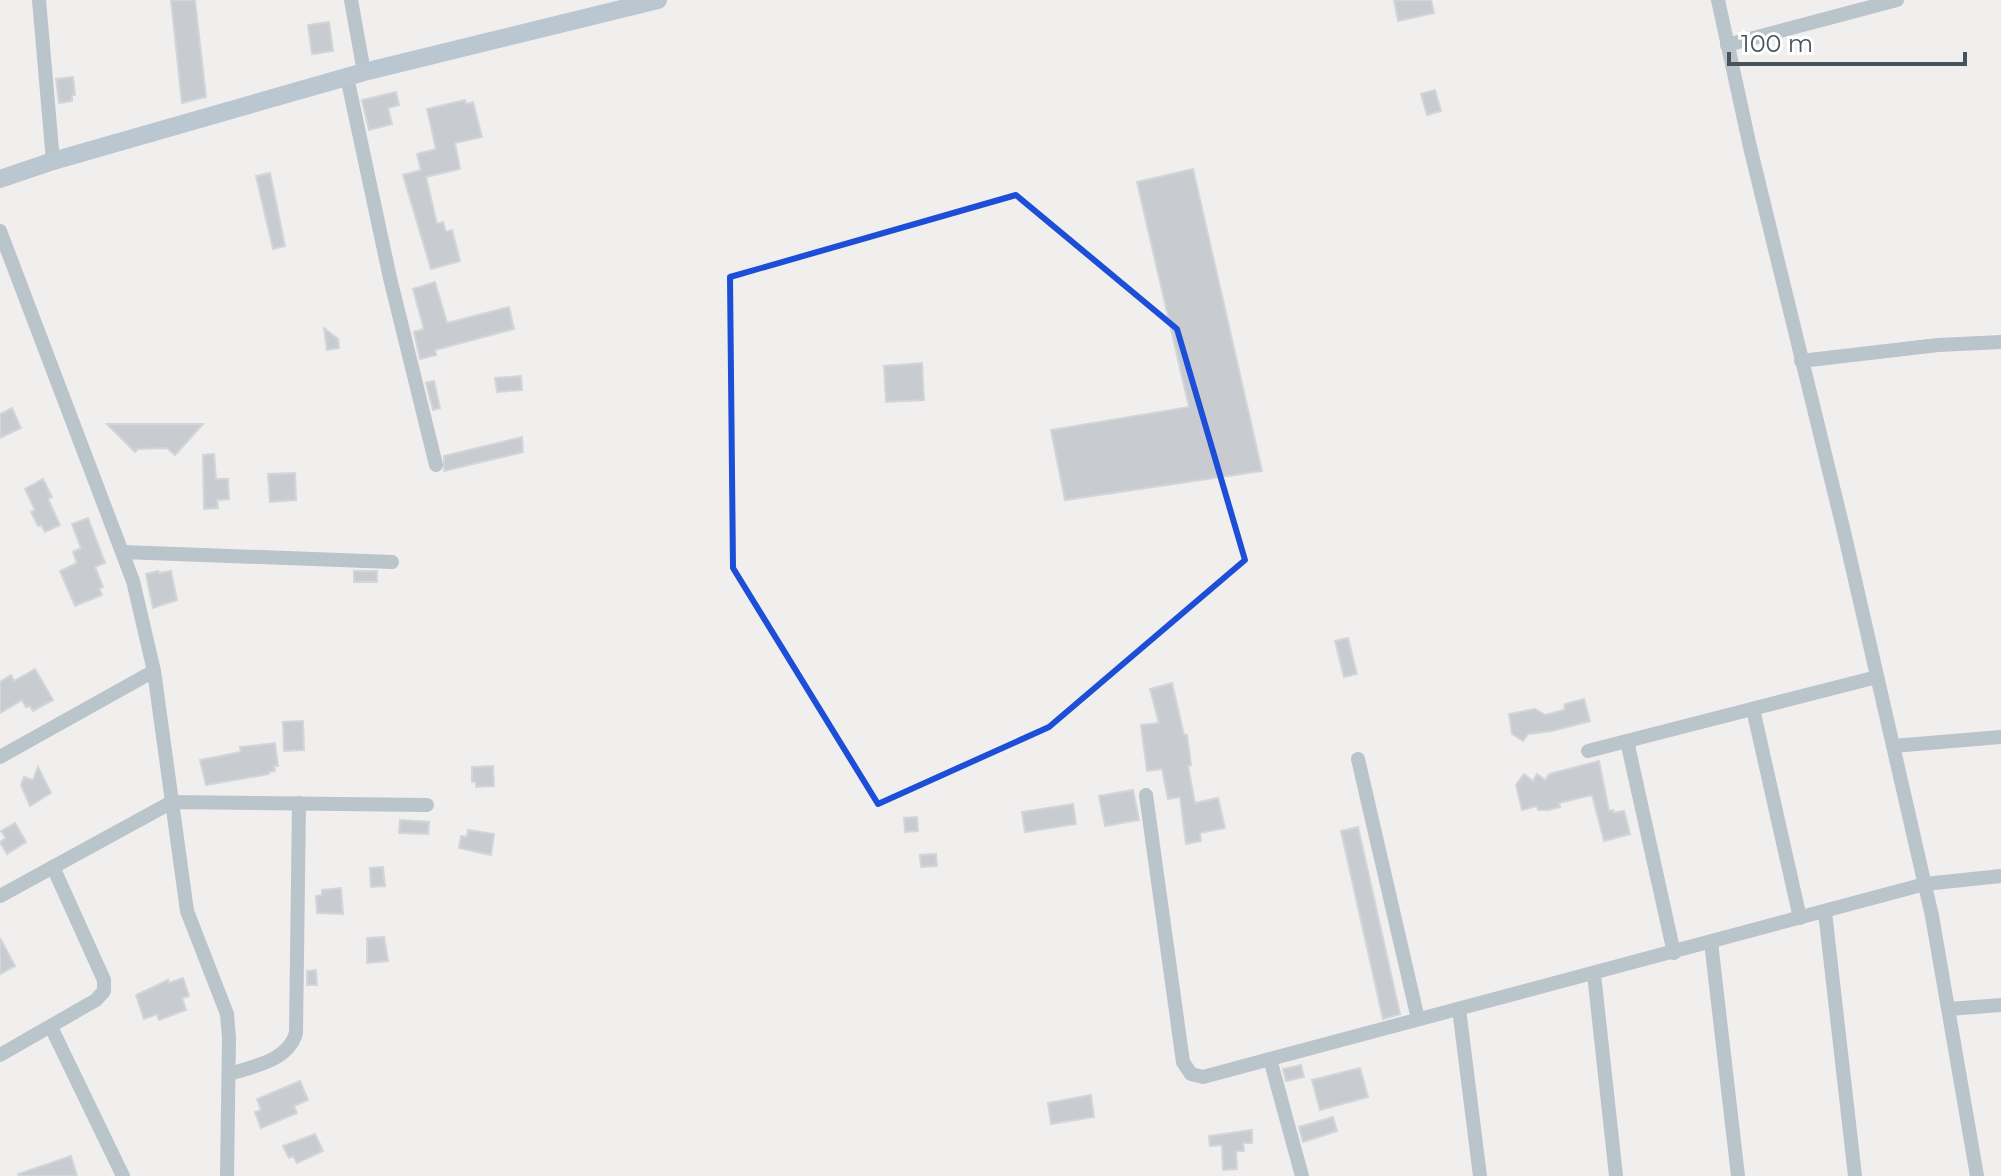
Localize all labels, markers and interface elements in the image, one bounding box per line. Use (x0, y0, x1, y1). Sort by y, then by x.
scale bar (1729, 16, 1965, 66)
text: 100 m (1741, 29, 1813, 58)

